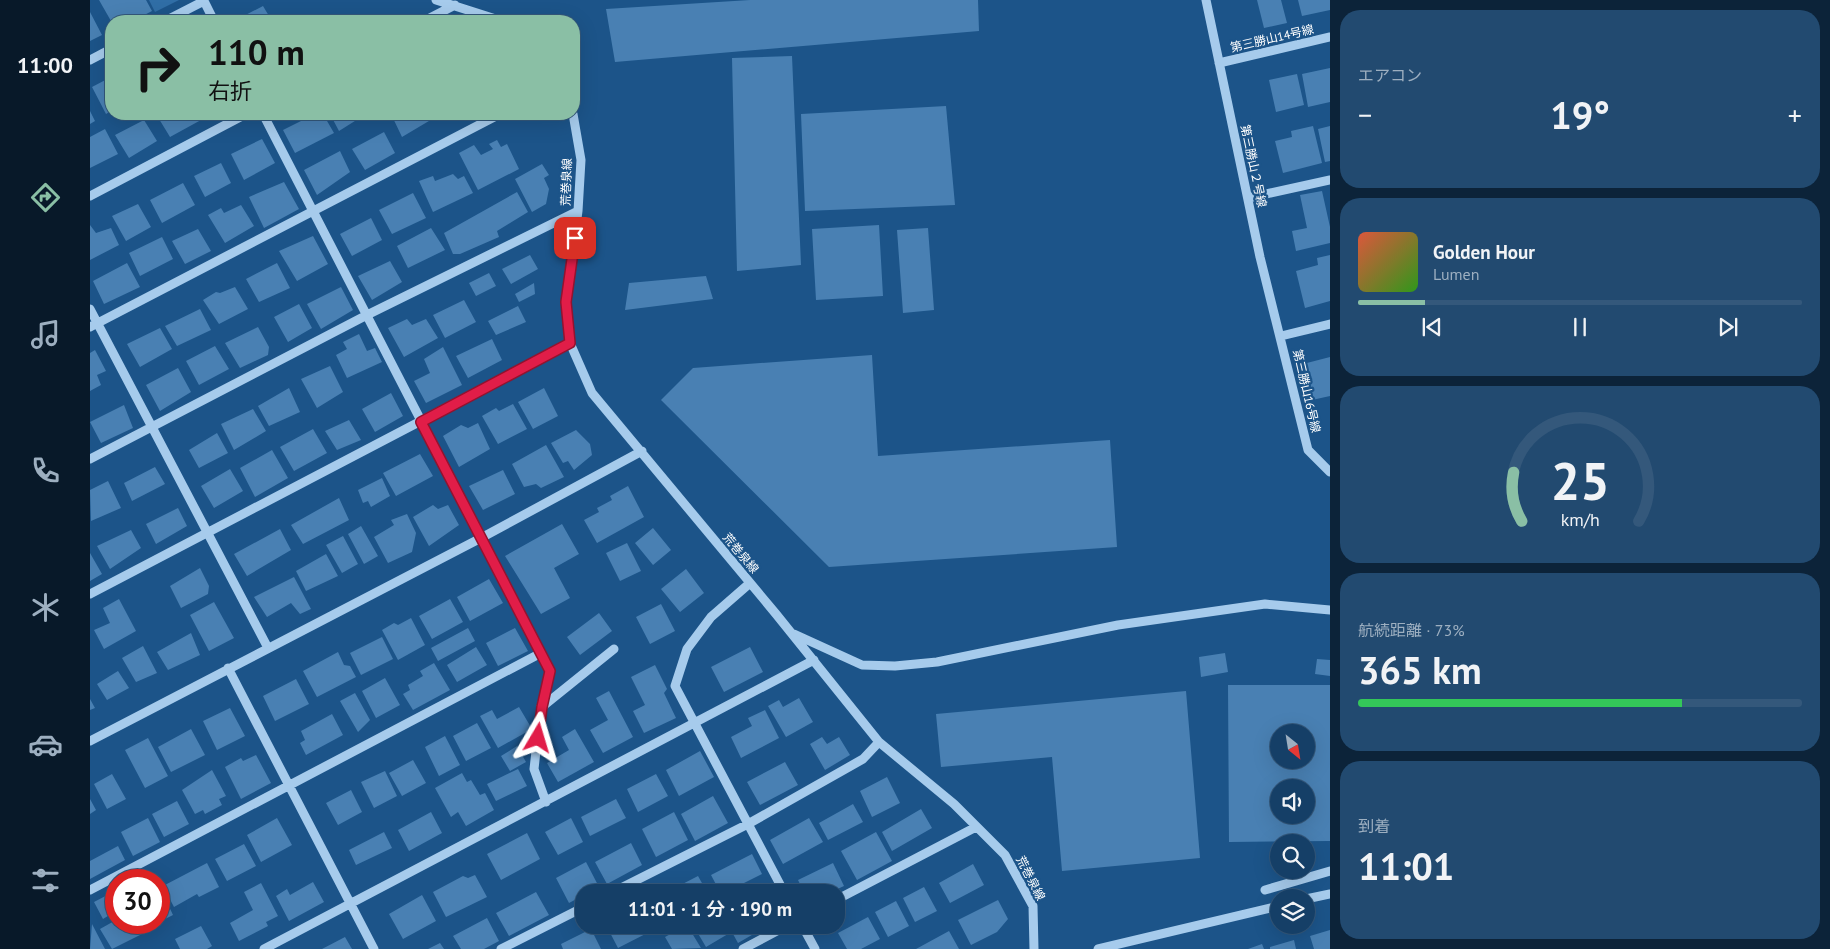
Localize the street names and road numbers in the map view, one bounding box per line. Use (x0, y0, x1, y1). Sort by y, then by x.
street label: 第三勝山14号線 (1229, 21, 1315, 55)
street label: 第三勝山２号線 (1238, 123, 1270, 209)
street label: 荒巻泉線 (558, 158, 574, 206)
street label: 第三勝山16号線 (1290, 348, 1324, 434)
street label: 荒巻泉線 (720, 530, 762, 576)
street label: 荒巻泉線 (1013, 853, 1049, 903)

